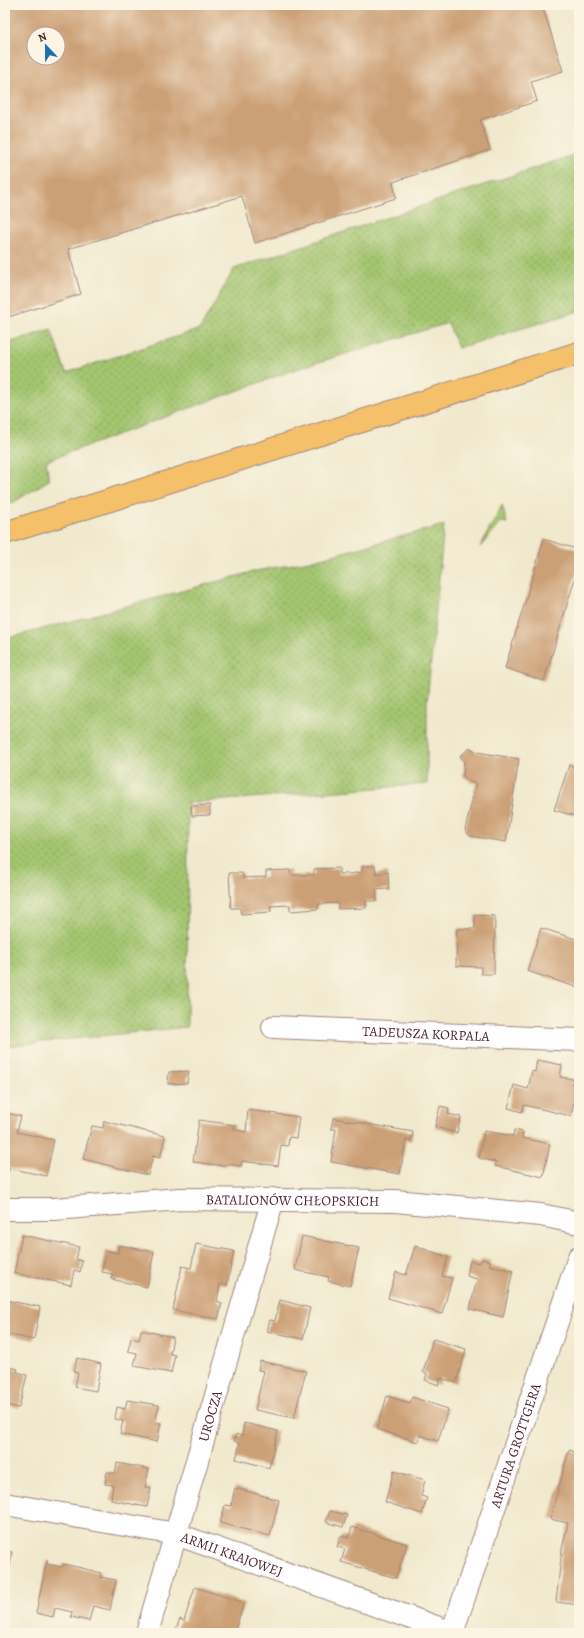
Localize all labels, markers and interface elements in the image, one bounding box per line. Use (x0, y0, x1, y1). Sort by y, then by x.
north arrow (26, 26, 66, 66)
text: N (36, 29, 49, 46)
street label: TADEUSZA KORPALA (362, 1022, 491, 1046)
street label: BATALIONÓW CHŁOPSKICH (206, 1190, 379, 1211)
street label: ARTURA GROTTGERA (486, 1380, 546, 1511)
street label: UROCZA (194, 1387, 227, 1444)
street label: ARMII KRAJOWEJ (177, 1527, 285, 1581)

